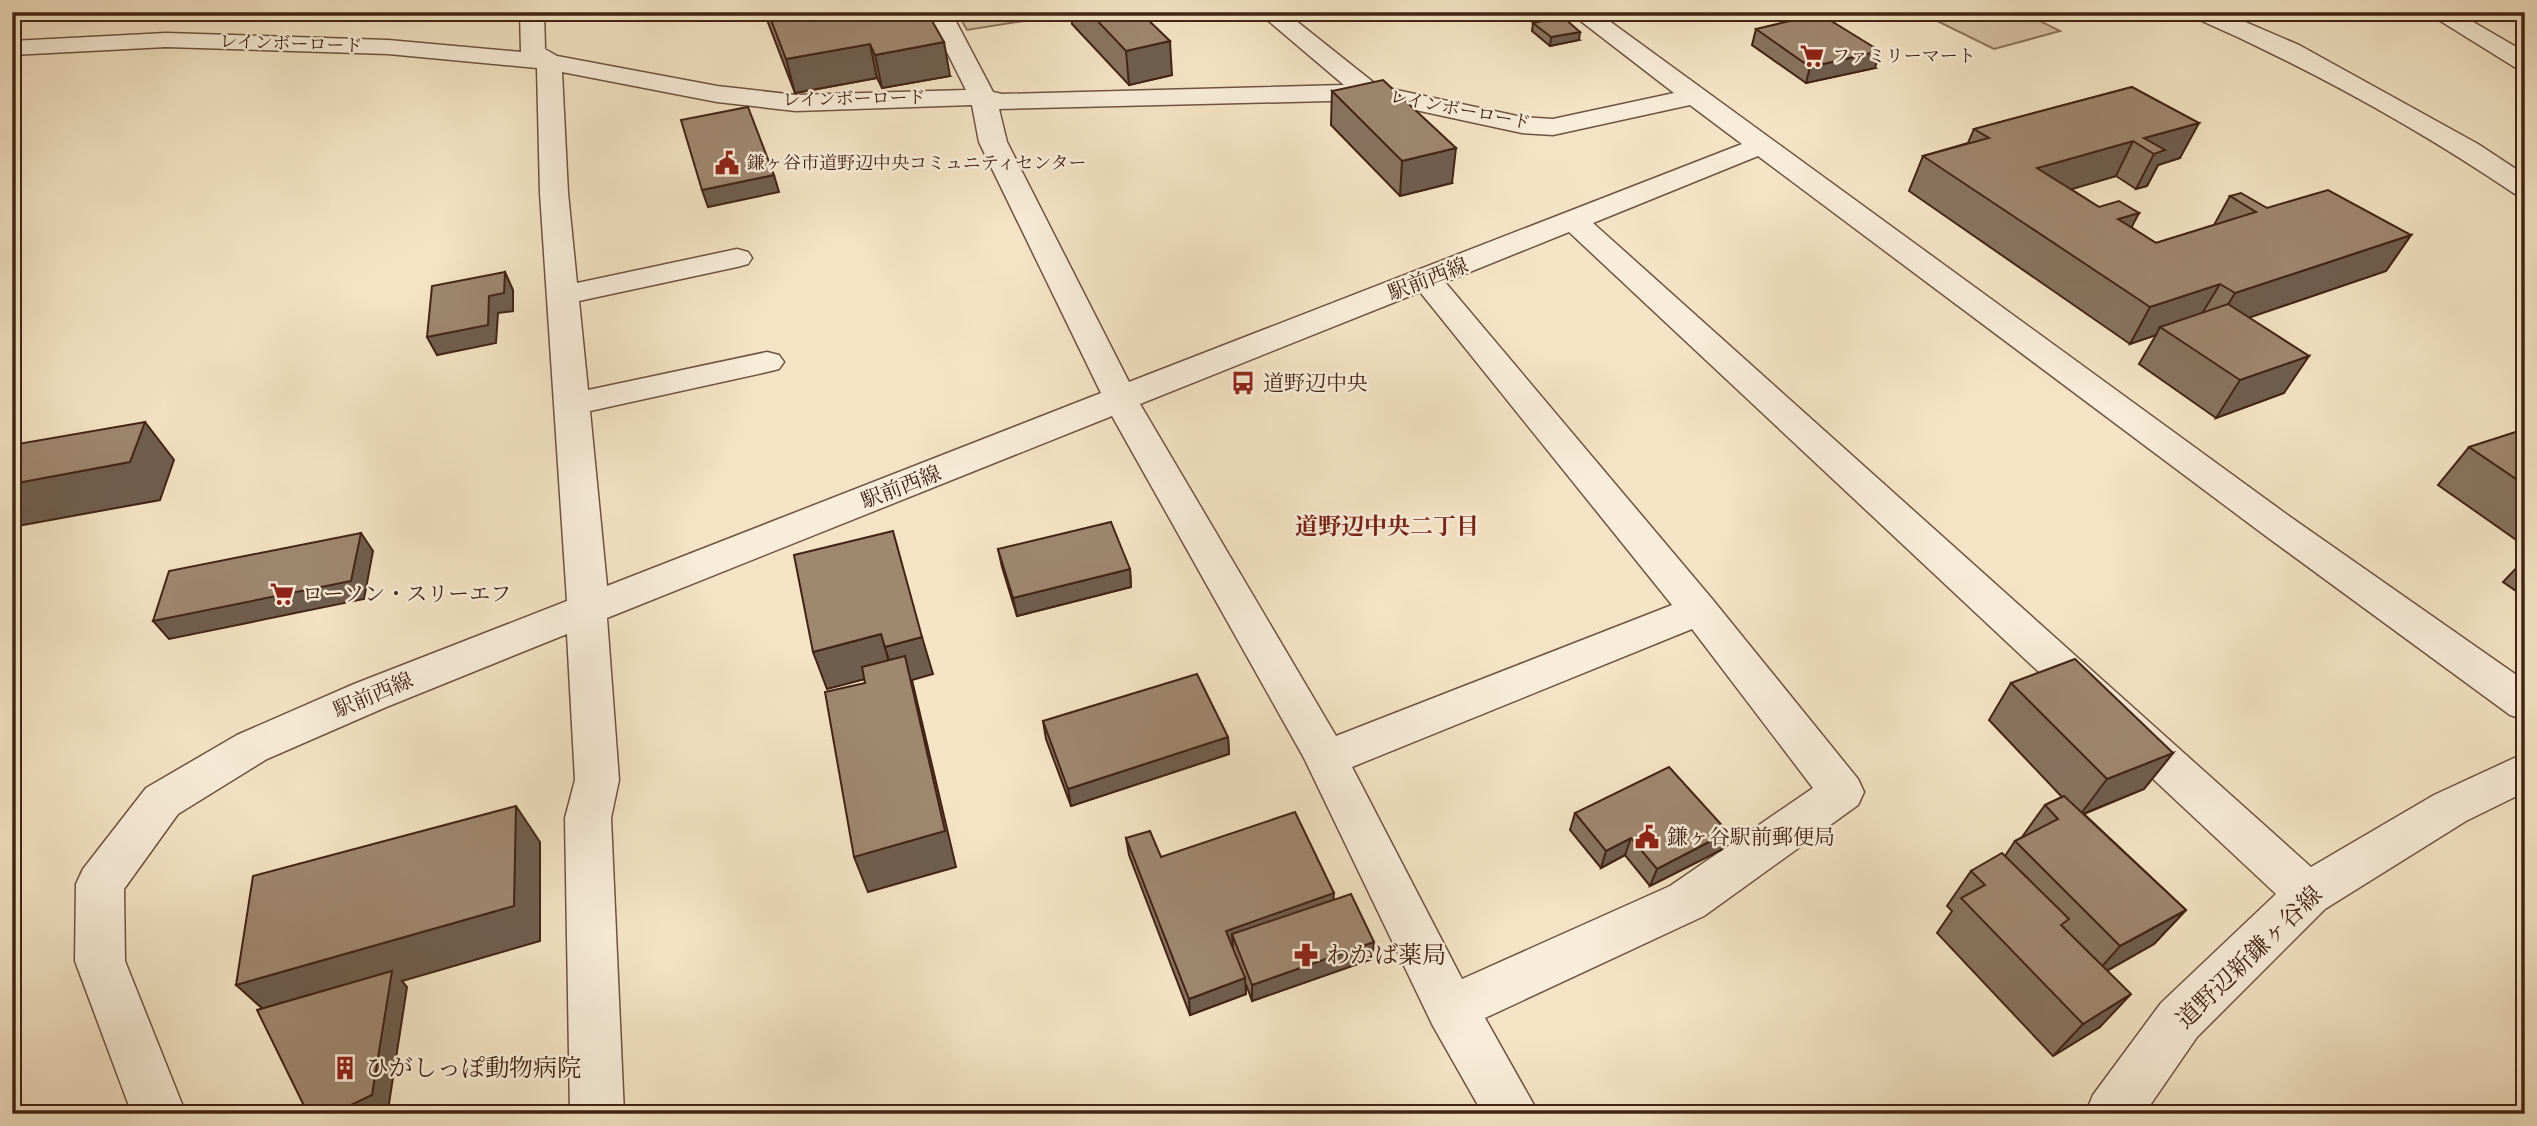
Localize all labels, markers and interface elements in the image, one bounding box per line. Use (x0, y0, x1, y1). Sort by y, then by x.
street label: レインボーロード (219, 31, 363, 57)
supermarket icon: ファミリーマート (1798, 42, 1826, 70)
place label: ファミリーマート (1832, 46, 1976, 67)
street label: レインボーロード (1388, 86, 1532, 134)
street label: レインボーロード (782, 87, 926, 111)
public building icon: 鎌ヶ谷市道野辺中央コミュニティセンター (713, 149, 741, 177)
place label: 鎌ヶ谷市道野辺中央コミュニティセンター (747, 153, 1086, 174)
street label: 駅前西線 (1384, 253, 1472, 305)
bus stop icon: 道野辺中央 (1229, 369, 1257, 397)
place label: 道野辺中央 (1263, 371, 1368, 395)
street label: 駅前西線 (857, 461, 945, 513)
district label: 道野辺中央二丁目 (1295, 513, 1479, 540)
supermarket icon: ローソン・スリーエフ (268, 580, 296, 608)
place label: ローソン・スリーエフ (302, 582, 511, 606)
street label: 駅前西線 (330, 668, 416, 722)
public building icon: 鎌ヶ谷駅前郵便局 (1633, 823, 1661, 851)
place label: 鎌ヶ谷駅前郵便局 (1667, 825, 1835, 849)
street label: 道野辺新鎌ヶ谷線 (2170, 880, 2328, 1034)
pharmacy icon: わかば薬局 (1292, 941, 1320, 969)
place label: わかば薬局 (1326, 941, 1446, 969)
building icon: ひがしっぽ動物病院 (331, 1054, 359, 1082)
place label: ひがしっぽ動物病院 (365, 1054, 581, 1082)

